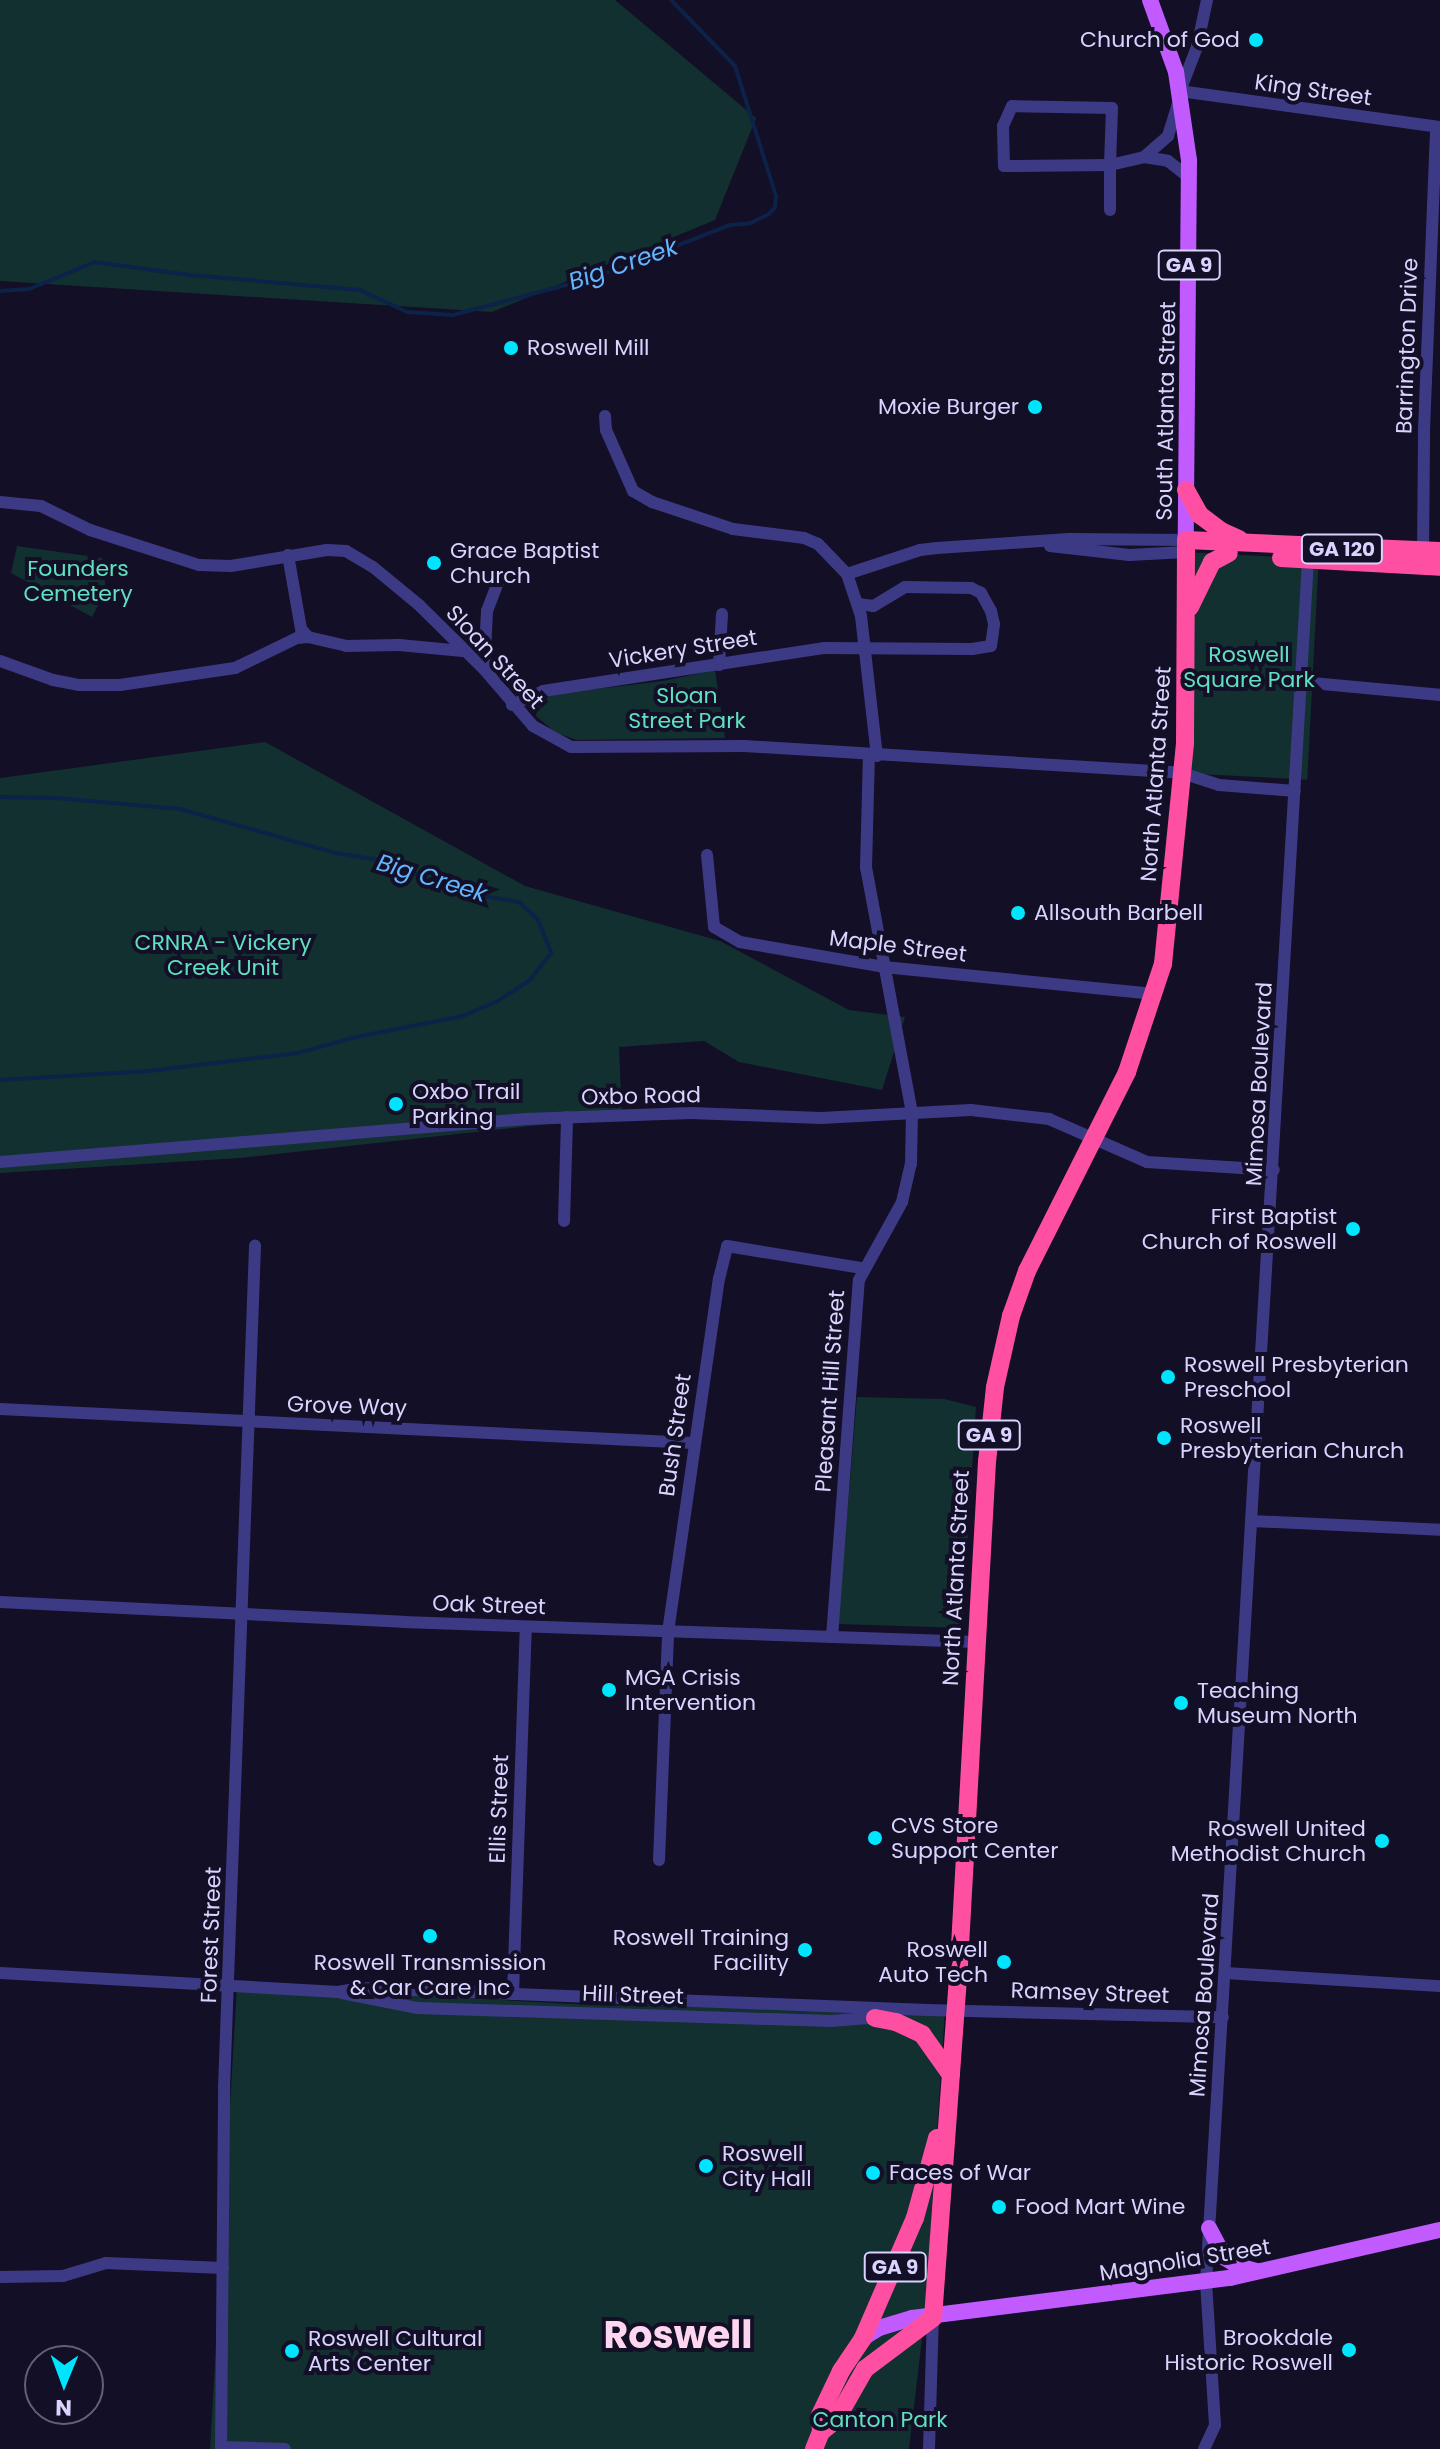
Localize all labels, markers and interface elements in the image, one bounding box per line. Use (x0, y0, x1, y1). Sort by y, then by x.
place label: Church of God (1080, 27, 1240, 53)
marker: Church of God (1247, 31, 1265, 49)
street label: King Street (1253, 69, 1373, 111)
water label: Big Creek (565, 232, 681, 296)
road number: GA 9 (1157, 249, 1221, 281)
street label: Barrington Drive (1391, 257, 1423, 435)
street label: South Atlanta Street (1151, 301, 1181, 521)
place label: Roswell Mill (527, 335, 649, 361)
marker: Roswell Mill (502, 339, 520, 357)
place label: Moxie Burger (878, 394, 1019, 420)
marker: Moxie Burger (1026, 398, 1044, 416)
road number: GA 120 (1300, 533, 1384, 565)
place label: Grace Baptist Church (450, 537, 599, 588)
marker: Grace Baptist Church (425, 554, 443, 572)
park label: Founders Cemetery (23, 555, 133, 606)
street label: Sloan Street (440, 600, 550, 714)
street label: Vickery Street (607, 624, 759, 674)
park label: Roswell Square Park (1183, 641, 1315, 692)
street label: North Atlanta Street (1135, 665, 1177, 883)
park label: Sloan Street Park (628, 682, 746, 734)
water label: Big Creek (373, 848, 491, 908)
place label: Allsouth Barbell (1034, 900, 1203, 926)
marker: Allsouth Barbell (1009, 904, 1027, 922)
street label: Maple Street (828, 924, 968, 968)
park label: CRNRA - Vickery Creek Unit (134, 929, 312, 980)
street label: Mimosa Boulevard (1240, 981, 1278, 1187)
place label: Oxbo Trail Parking (412, 1078, 520, 1130)
street label: Oxbo Road (581, 1082, 701, 1110)
marker: Oxbo Trail Parking (387, 1095, 405, 1113)
place label: First Baptist Church of Roswell (1142, 1203, 1337, 1254)
marker: First Baptist Church of Roswell (1344, 1220, 1362, 1238)
street label: Pleasant Hill Street (810, 1289, 850, 1493)
place label: Roswell Presbyterian Preschool (1184, 1351, 1409, 1402)
marker: Roswell Presbyterian Preschool (1159, 1368, 1177, 1386)
street label: Bush Street (653, 1372, 697, 1498)
street label: Grove Way (287, 1391, 407, 1421)
place label: Roswell Presbyterian Church (1180, 1412, 1404, 1464)
road number: GA 9 (957, 1419, 1021, 1451)
marker: Roswell Presbyterian Church (1155, 1429, 1173, 1447)
street label: North Atlanta Street (937, 1469, 975, 1687)
street label: Oak Street (432, 1590, 546, 1620)
place label: MGA Crisis Intervention (625, 1664, 756, 1716)
place label: Teaching Museum North (1197, 1677, 1358, 1728)
marker: MGA Crisis Intervention (600, 1681, 618, 1699)
marker: Teaching Museum North (1172, 1694, 1190, 1712)
street label: Ellis Street (484, 1754, 514, 1864)
place label: CVS Store Support Center (891, 1812, 1058, 1864)
place label: Roswell United Methodist Church (1171, 1815, 1366, 1866)
marker: CVS Store Support Center (866, 1829, 884, 1847)
marker: Roswell United Methodist Church (1373, 1832, 1391, 1850)
street label: Forest Street (195, 1866, 227, 2004)
street label: Mimosa Boulevard (1184, 1892, 1224, 2098)
place label: Roswell Training Facility (613, 1924, 789, 1976)
marker: Roswell Transmission & Car Care Inc (421, 1927, 439, 1945)
place label: Roswell Auto Tech (878, 1936, 988, 1988)
marker: Roswell Training Facility (796, 1941, 814, 1959)
place label: Roswell Transmission & Car Care Inc (314, 1949, 546, 2000)
marker: Roswell Auto Tech (995, 1953, 1013, 1971)
street label: Ramsey Street (1010, 1977, 1170, 2009)
street label: Hill Street (582, 1980, 684, 2010)
place label: Roswell City Hall (722, 2140, 812, 2192)
marker: Roswell City Hall (697, 2157, 715, 2175)
place label: Faces of War (889, 2160, 1031, 2186)
marker: Faces of War (864, 2164, 882, 2182)
place label: Food Mart Wine (1015, 2194, 1185, 2220)
marker: Food Mart Wine (990, 2198, 1008, 2216)
street label: Magnolia Street (1098, 2233, 1272, 2287)
road number: GA 9 (863, 2251, 927, 2283)
district label: Roswell (604, 2312, 752, 2358)
place label: Brookdale Historic Roswell (1165, 2324, 1333, 2376)
place label: Roswell Cultural Arts Center (308, 2325, 482, 2376)
marker: Brookdale Historic Roswell (1340, 2341, 1358, 2359)
marker: Roswell Cultural Arts Center (283, 2342, 301, 2360)
north arrow (24, 2345, 104, 2425)
text: N (55, 2392, 72, 2423)
park label: Canton Park (812, 2407, 948, 2433)

